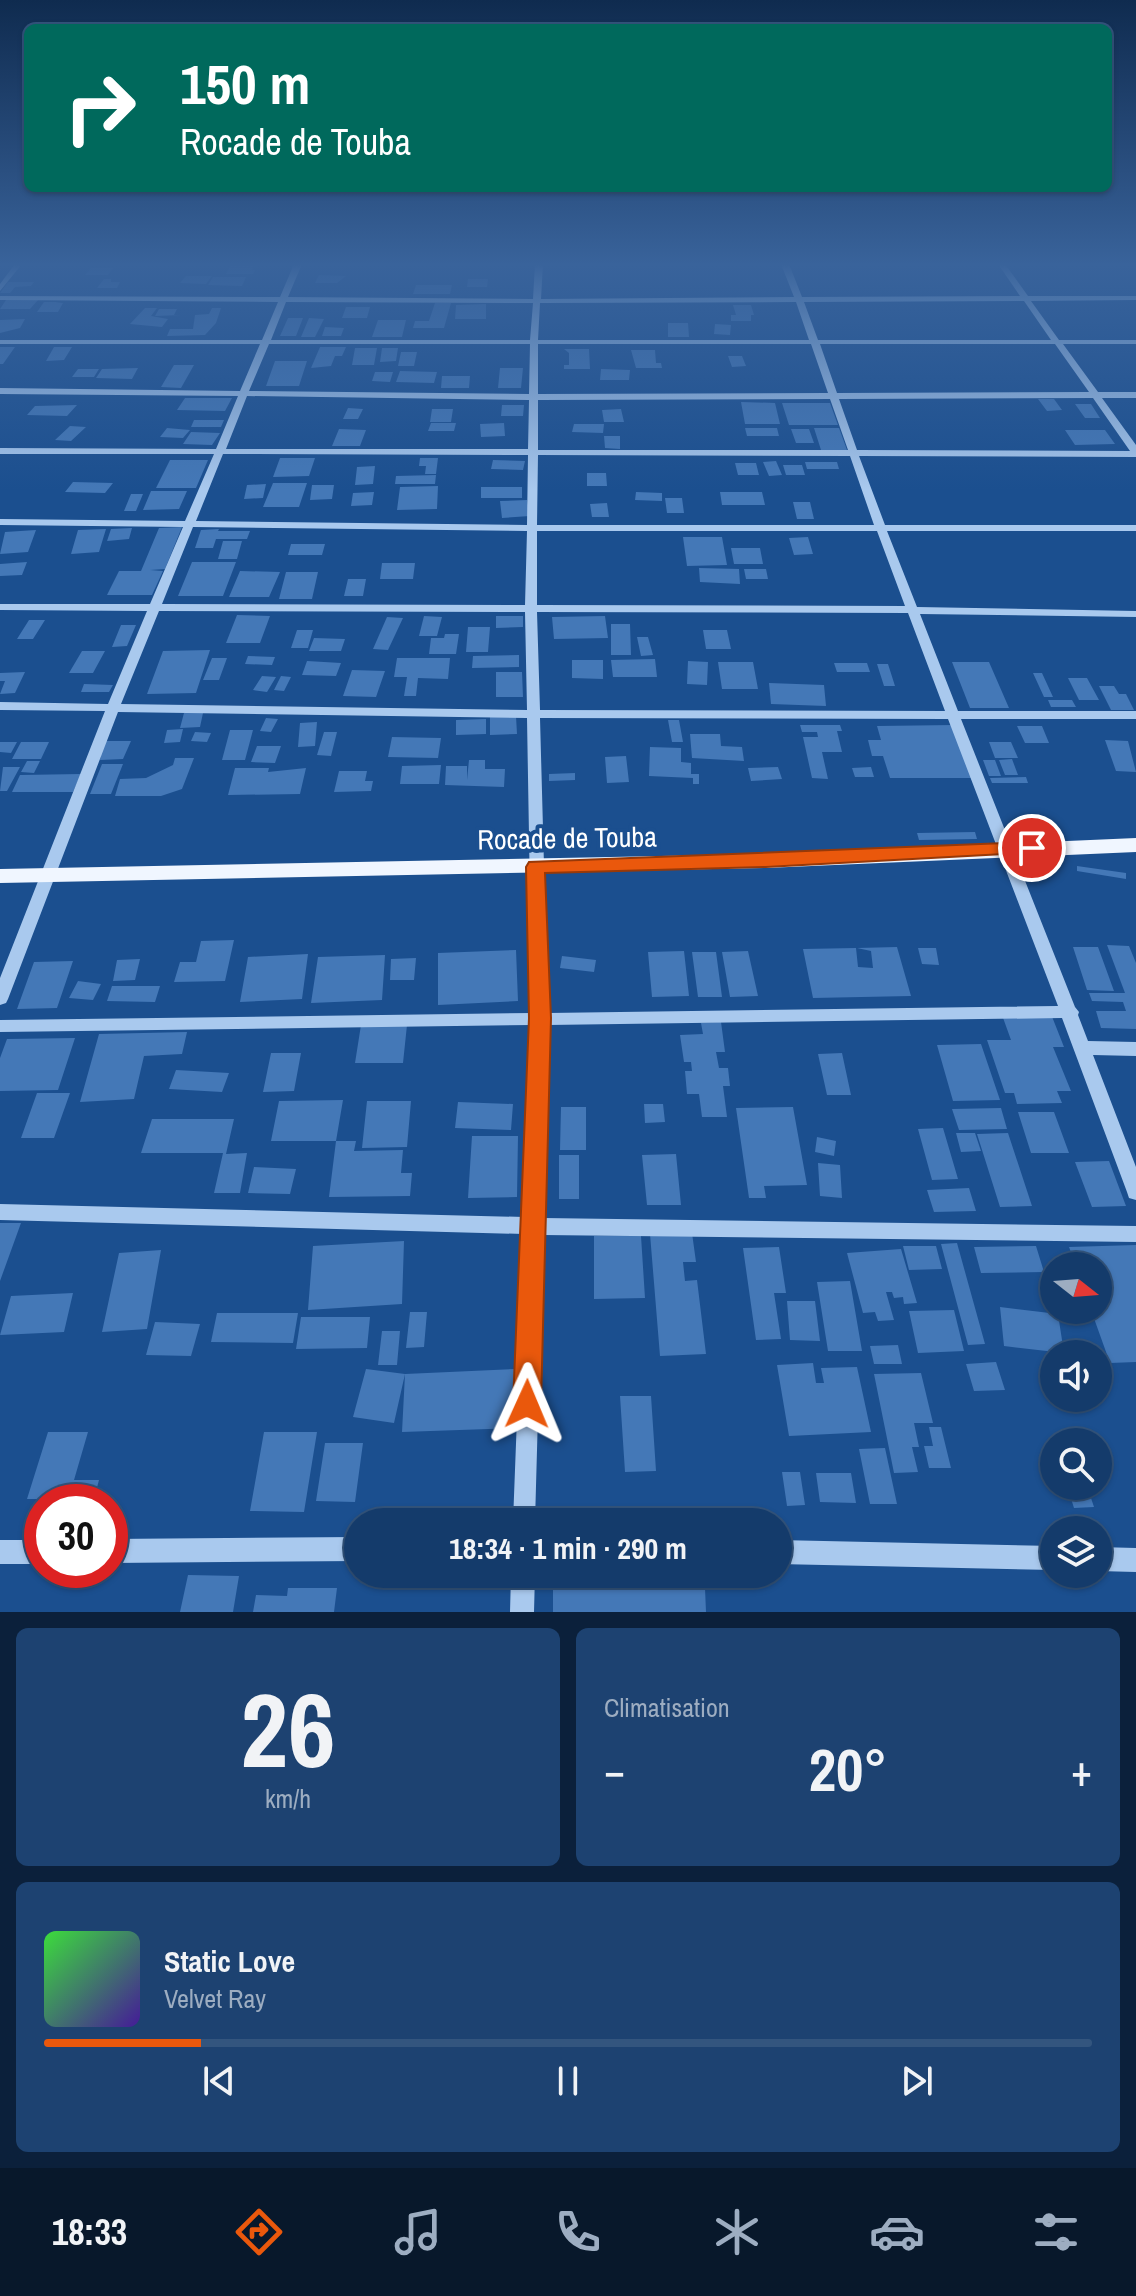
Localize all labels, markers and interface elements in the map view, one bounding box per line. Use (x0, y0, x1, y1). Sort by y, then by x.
text: 150 m (180, 46, 310, 121)
icon: right (48, 56, 152, 160)
text: Rocade de Touba (180, 118, 411, 166)
pin (998, 814, 1066, 882)
street label: Rocade de Touba (477, 817, 657, 859)
icon: arrive (1010, 826, 1054, 870)
north arrow (1040, 1252, 1112, 1324)
map controls (1040, 1252, 1112, 1588)
button: sound (1040, 1340, 1112, 1412)
position arrow (485, 1362, 569, 1446)
button: search (1040, 1428, 1112, 1500)
speed limit sign: 30 (24, 1484, 128, 1588)
button: layers (1040, 1516, 1112, 1588)
text: 18:34 · 1 min · 290 m (449, 1528, 687, 1568)
text: 26 (241, 1659, 335, 1799)
text: Climatisation (604, 1690, 730, 1725)
text: 20° (809, 1729, 887, 1810)
text: − (604, 1740, 625, 1800)
text: + (1071, 1740, 1092, 1800)
text: km/h (265, 1781, 311, 1816)
text: Static Love (164, 1941, 295, 1981)
text: Velvet Ray (164, 1981, 266, 2016)
icon: previous (197, 2059, 241, 2103)
icon: pause (546, 2059, 590, 2103)
icon: next (895, 2059, 939, 2103)
icon: directions (231, 2204, 287, 2260)
icon: music (390, 2204, 446, 2260)
icon: phone (550, 2204, 606, 2260)
icon: climate (709, 2204, 765, 2260)
icon: car (869, 2204, 925, 2260)
icon: filters (1028, 2204, 1084, 2260)
text: 18:33 (52, 2208, 127, 2256)

